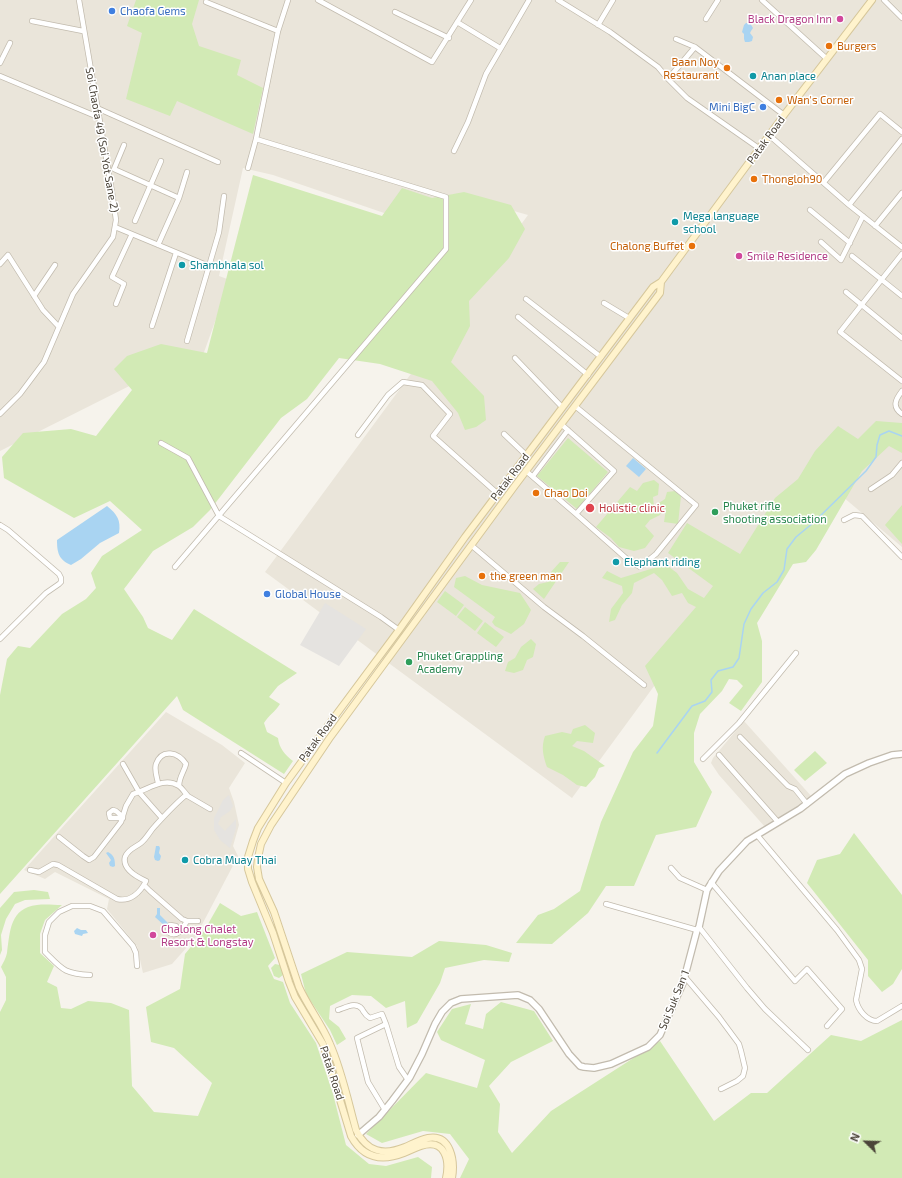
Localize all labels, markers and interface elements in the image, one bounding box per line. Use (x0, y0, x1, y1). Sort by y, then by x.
place label: Chaofa Gems (120, 4, 186, 18)
marker: Chaofa Gems (107, 6, 117, 16)
place label: Black Dragon Inn (748, 12, 832, 26)
marker: Black Dragon Inn (835, 14, 845, 24)
place label: Burgers (837, 39, 876, 53)
marker: Burgers (824, 41, 834, 51)
place label: Baan Noy Restaurant (663, 55, 719, 81)
marker: Baan Noy Restaurant (722, 63, 732, 73)
street label: Soi Chaofa 49 (Soi Yot Sane 2) (83, 66, 121, 214)
place label: Anan place (761, 69, 816, 83)
marker: Anan place (748, 71, 758, 81)
place label: Wan's Corner (787, 93, 854, 107)
marker: Wan's Corner (774, 95, 784, 105)
place label: Mini BigC (709, 100, 755, 114)
marker: Mini BigC (758, 102, 768, 112)
street label: Patak Road (744, 113, 788, 167)
place label: Thongloh90 (762, 172, 822, 186)
marker: Thongloh90 (749, 174, 759, 184)
place label: Mega language school (683, 209, 759, 235)
marker: Mega language school (670, 217, 680, 227)
place label: Chalong Buffet (610, 239, 684, 253)
marker: Chalong Buffet (687, 241, 697, 251)
place label: Smile Residence (747, 249, 828, 263)
marker: Smile Residence (734, 251, 744, 261)
place label: Shambhala sol (190, 258, 264, 272)
marker: Shambhala sol (177, 260, 187, 270)
street label: Patak Road (488, 451, 532, 503)
place label: Chao Doi (544, 486, 588, 500)
marker: Chao Doi (531, 488, 541, 498)
place label: Phuket rifle shooting association (723, 499, 827, 525)
place label: Holistic clinic (599, 501, 665, 515)
marker: Holistic clinic (584, 502, 596, 514)
marker: Phuket rifle shooting association (710, 507, 720, 517)
place label: Elephant riding (624, 555, 700, 569)
marker: Elephant riding (611, 557, 621, 567)
place label: the green man (490, 569, 562, 583)
marker: the green man (477, 571, 487, 581)
place label: Global House (275, 587, 341, 601)
marker: Global House (262, 589, 272, 599)
place label: Phuket Grappling Academy (417, 649, 503, 675)
marker: Phuket Grappling Academy (404, 657, 414, 667)
street label: Patak Road (296, 711, 340, 765)
place label: Cobra Muay Thai (193, 853, 276, 867)
marker: Cobra Muay Thai (180, 855, 190, 865)
place label: Chalong Chalet Resort & Longstay (161, 922, 254, 948)
marker: Chalong Chalet Resort & Longstay (148, 930, 158, 940)
street label: Soi Suk San 1 (656, 968, 692, 1032)
street label: Patak Road (317, 1044, 347, 1102)
north arrow (846, 1122, 886, 1162)
text: N (847, 1131, 862, 1143)

